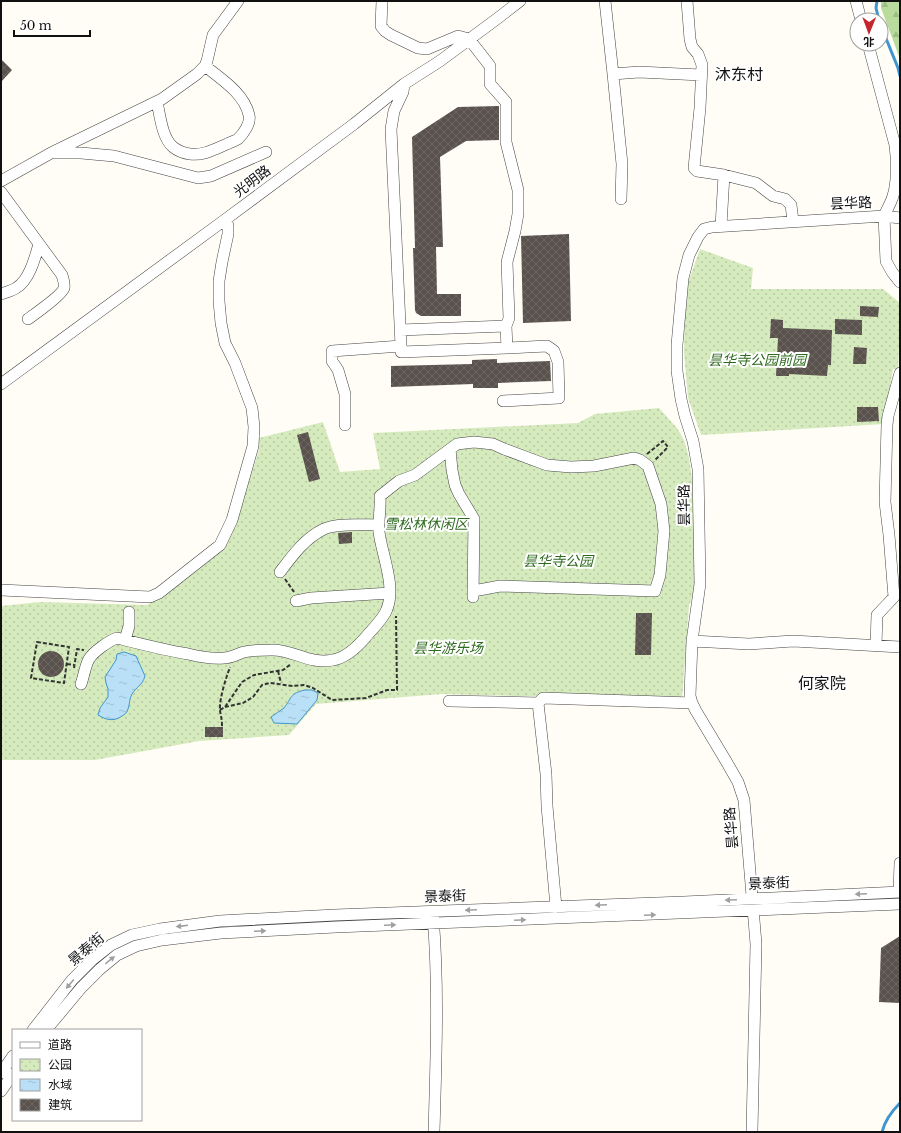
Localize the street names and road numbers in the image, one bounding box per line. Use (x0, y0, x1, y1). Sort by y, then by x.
street label: 光明路 (230, 161, 274, 201)
street label: 昙华路 (830, 193, 872, 213)
street label: 昙华路 (675, 484, 693, 526)
street label: 昙华路 (720, 806, 742, 850)
street label: 景泰街 (748, 873, 790, 893)
street label: 景泰街 (424, 886, 466, 906)
street label: 景泰街 (64, 929, 108, 969)

